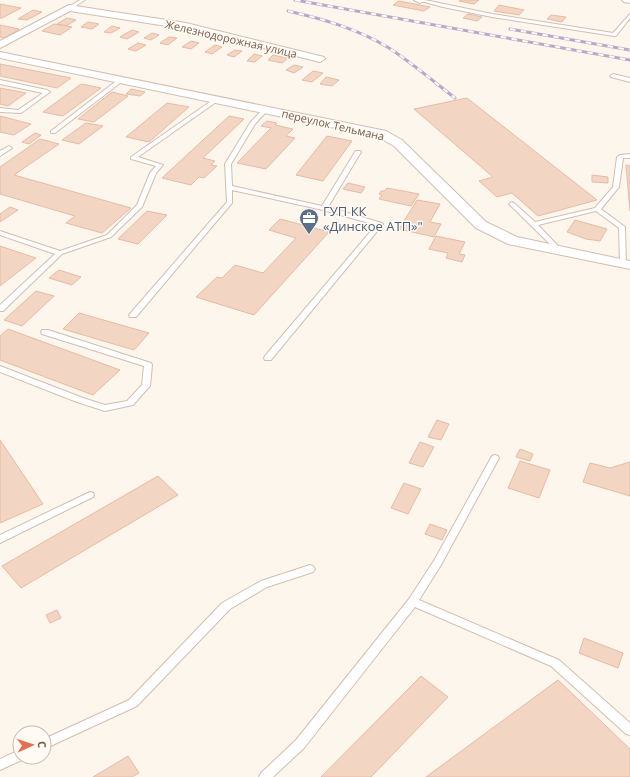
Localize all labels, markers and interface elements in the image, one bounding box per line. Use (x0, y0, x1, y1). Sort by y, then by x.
street label: Железнодорожная улица (164, 16, 299, 61)
street label: переулок Тельмана (280, 105, 386, 144)
place label: ГУП КК «Динское АТП»" (323, 202, 423, 235)
office icon: ГУП КК «Динское АТП»" (298, 207, 320, 235)
north arrow (12, 725, 52, 765)
text: С (35, 741, 50, 748)

